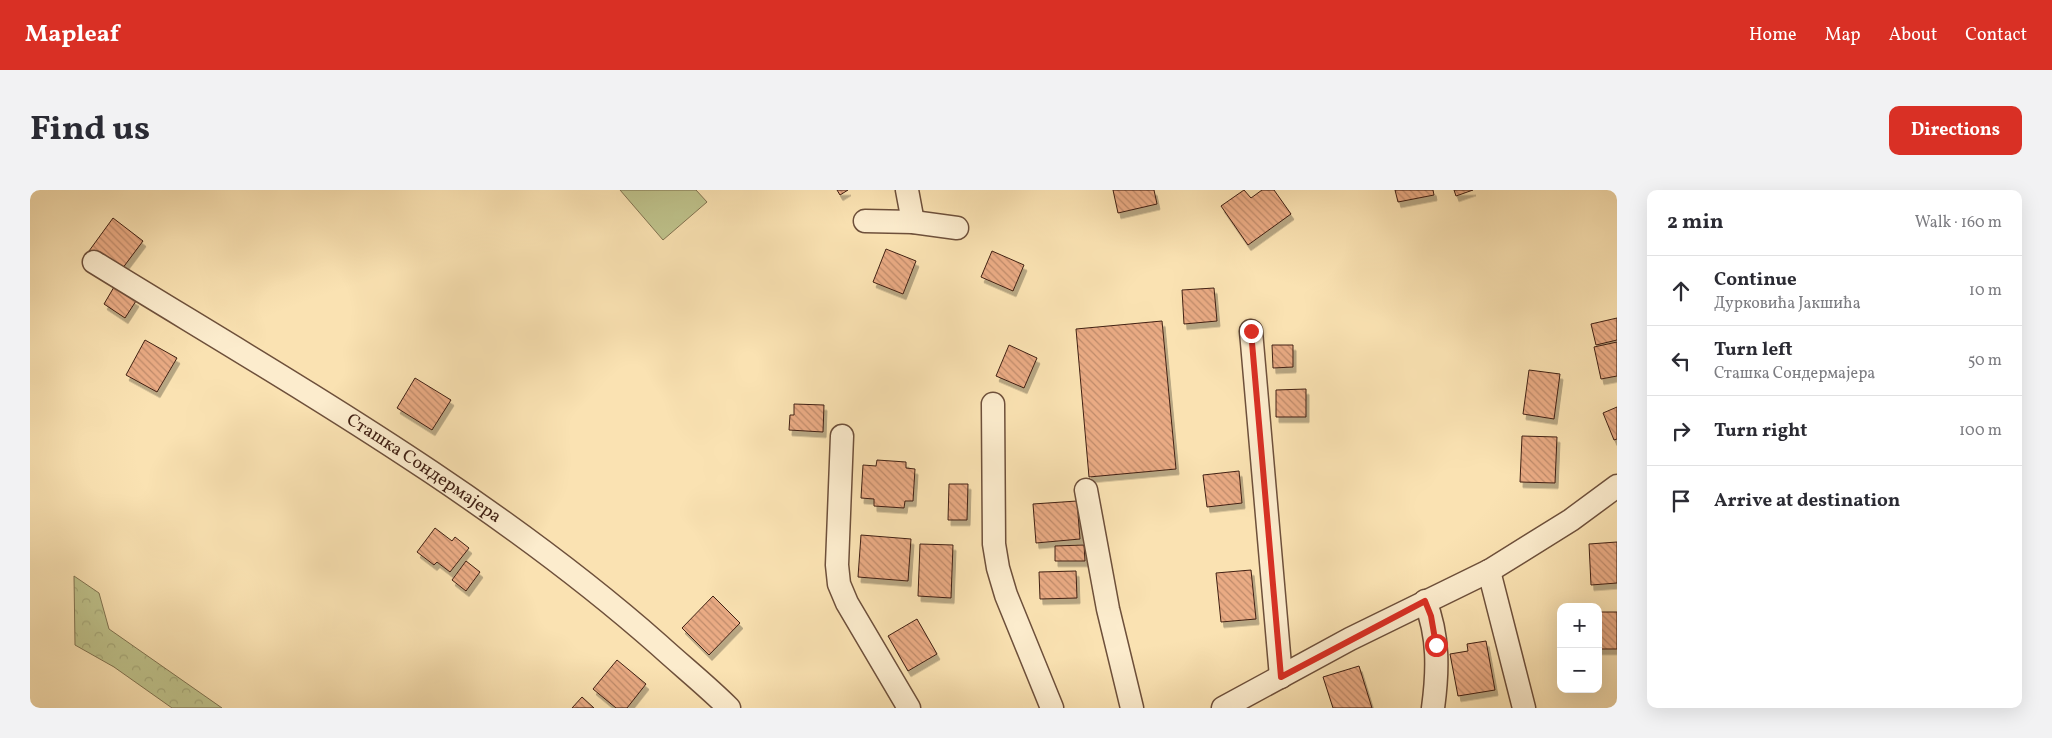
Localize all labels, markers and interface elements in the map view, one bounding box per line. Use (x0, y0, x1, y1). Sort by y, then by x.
text: Mapleaf (25, 18, 119, 52)
text: Home (1749, 23, 1797, 48)
text: Map (1825, 23, 1861, 48)
text: About (1889, 23, 1937, 48)
text: Contact (1965, 23, 2027, 48)
text: Find us (30, 106, 150, 154)
button: Directions (1889, 106, 2022, 155)
text: 2 min (1667, 208, 1724, 237)
text: Walk · 160 m (1915, 212, 2002, 234)
text: Continue (1714, 267, 1797, 293)
icon: ahead (1667, 277, 1695, 305)
text: 10 m (1969, 280, 2002, 302)
text: Дурковића Јакшића (1714, 293, 1861, 315)
route end (1240, 320, 1263, 343)
text: Turn left (1714, 337, 1793, 363)
icon: left (1667, 347, 1695, 375)
text: 50 m (1968, 350, 2002, 372)
text: Сташка Сондермајера (1714, 363, 1875, 385)
street label: Сташка Сондермајера (341, 407, 506, 529)
icon: right (1667, 417, 1695, 445)
text: Turn right (1714, 418, 1807, 444)
text: 100 m (1959, 420, 2002, 442)
icon: arrive (1667, 487, 1695, 515)
text: Arrive at destination (1714, 488, 1900, 514)
map controls (1557, 603, 1602, 693)
button: + (1557, 603, 1602, 648)
route start (1425, 634, 1448, 657)
button: − (1557, 648, 1602, 693)

